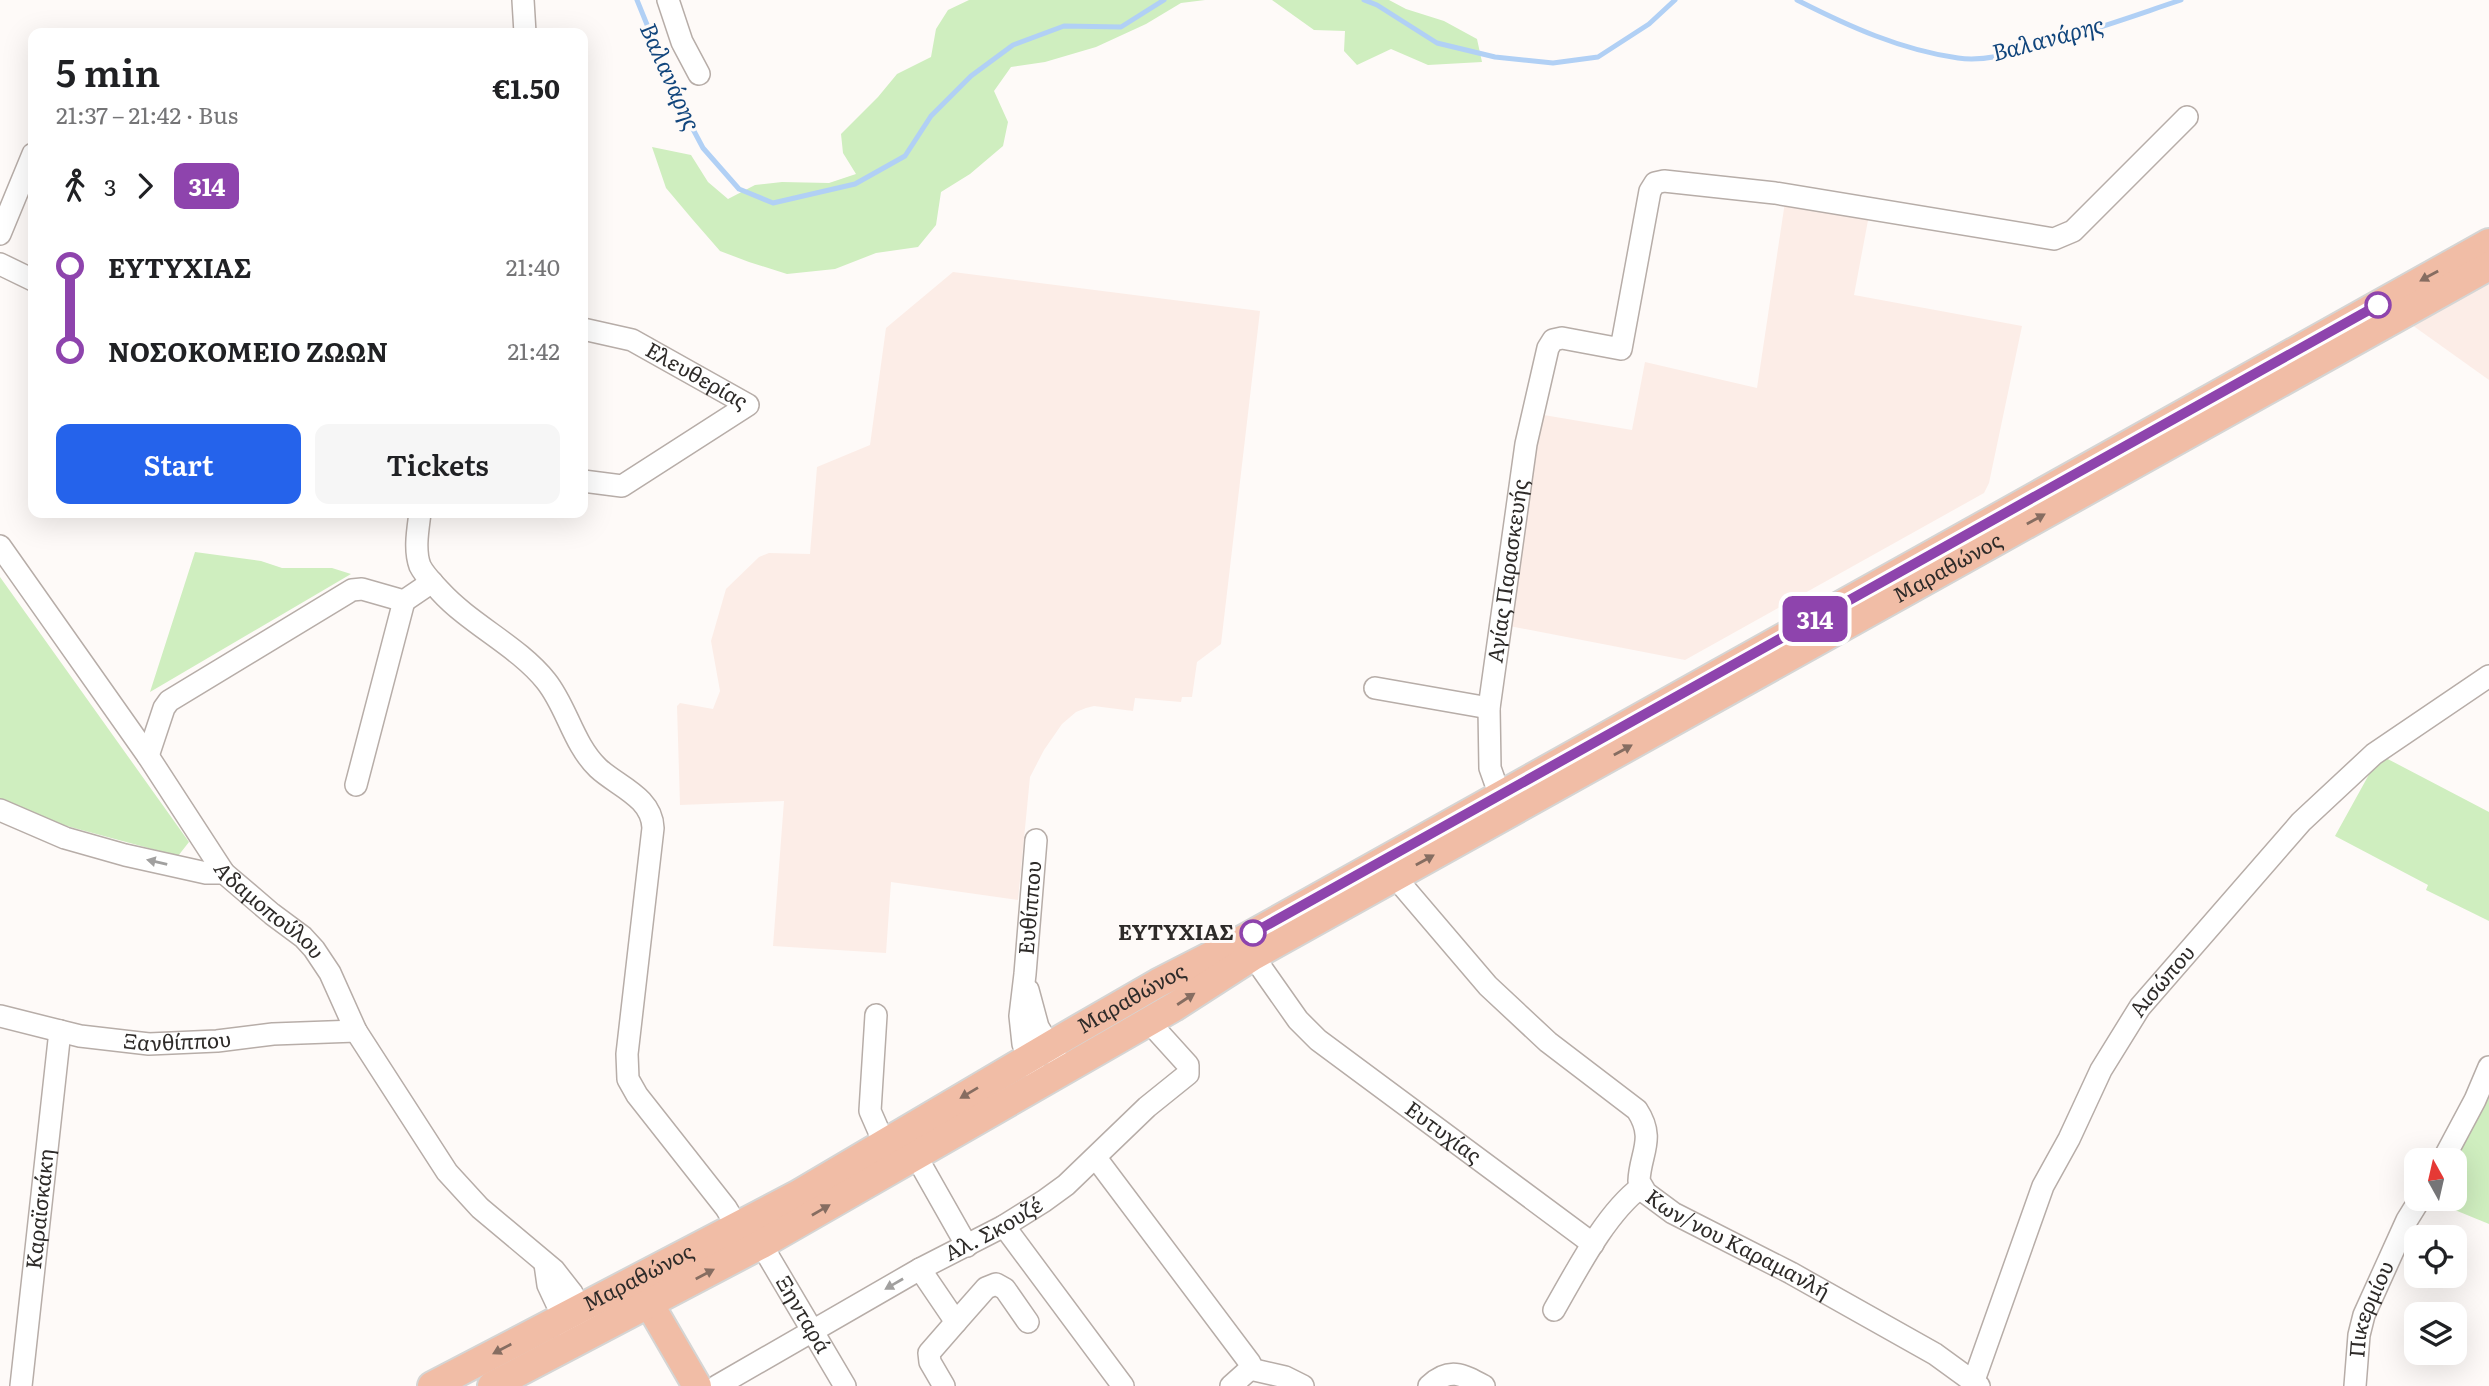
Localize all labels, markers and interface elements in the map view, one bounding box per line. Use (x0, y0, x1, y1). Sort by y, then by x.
water label: Βαλανάρης (1988, 6, 2107, 68)
water label: Βαλανάρης (633, 17, 711, 136)
text: 5 min (56, 42, 160, 99)
text: €1.50 (492, 68, 560, 107)
text: 21:37 – 21:42 · Bus (56, 97, 238, 131)
icon: walk (56, 167, 94, 205)
icon: forward (126, 167, 164, 205)
text: 314 (188, 168, 225, 203)
text: 3 (104, 169, 116, 203)
text: ΕΥΤΥΧΙΑΣ (108, 247, 252, 286)
text: 21:40 (506, 249, 560, 283)
one-way arrow (2420, 270, 2439, 282)
unlabelled marker (2365, 292, 2391, 318)
text: ΝΟΣΟΚΟΜΕΙΟ ΖΩΩΝ (108, 331, 388, 370)
text: 21:42 (507, 333, 560, 367)
street label: Ελευθερίας (641, 333, 754, 415)
button: Start (56, 424, 301, 504)
button: Tickets (315, 424, 560, 504)
street label: Αγίας Παρασκευής (1478, 477, 1534, 665)
one-way arrow (2026, 513, 2046, 525)
street label: Μαραθώνος (1886, 523, 2007, 609)
line badge: 314 (1775, 596, 1855, 642)
text: 314 (1797, 601, 1833, 636)
one-way arrow (1614, 744, 1633, 756)
street label: Αδαμοπούλου (208, 855, 334, 964)
one-way arrow (1415, 855, 1435, 867)
one-way arrow (146, 856, 168, 867)
street label: Ευθίππου (1009, 860, 1047, 956)
place label: ΕΥΤΥΧΙΑΣ (1118, 915, 1234, 946)
marker: ΕΥΤΥΧΙΑΣ (1240, 920, 1266, 946)
street label: Αισώπου (2120, 937, 2201, 1022)
street label: Μαραθώνος (1070, 953, 1190, 1040)
one-way arrow (1176, 993, 1196, 1006)
street label: Ξανθίππου (122, 1021, 232, 1057)
one-way arrow (960, 1087, 979, 1099)
street label: Ευτυχίας (1400, 1092, 1489, 1169)
street label: Καραϊσκάκη (16, 1147, 60, 1271)
north arrow (2404, 1148, 2468, 1211)
map controls (2404, 1148, 2467, 1365)
street label: Κων/νου Καραμανλή (1640, 1180, 1836, 1305)
street label: Αλ. Σκουζέ (938, 1188, 1048, 1267)
one-way arrow (811, 1204, 831, 1216)
button: locate (2404, 1225, 2467, 1288)
street label: Μαραθώνος (577, 1234, 698, 1317)
street label: Πικερμίου (2339, 1255, 2400, 1359)
one-way arrow (696, 1269, 716, 1281)
street label: Ξηνταρά (770, 1269, 840, 1358)
one-way arrow (884, 1278, 903, 1291)
button: layers (2404, 1302, 2467, 1365)
one-way arrow (492, 1344, 512, 1355)

